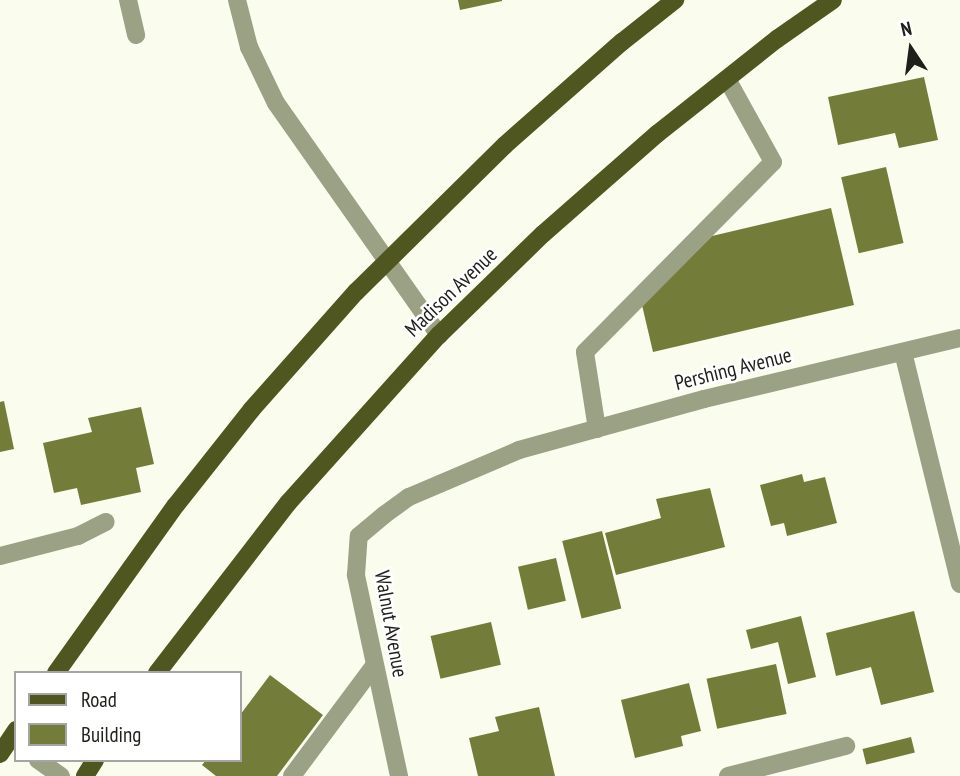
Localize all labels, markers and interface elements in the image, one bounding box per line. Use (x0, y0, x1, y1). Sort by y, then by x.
north arrow (876, 14, 946, 84)
text: N (899, 16, 914, 41)
street label: Madison Avenue (400, 242, 502, 342)
street label: Pershing Avenue (672, 342, 794, 396)
street label: Walnut Avenue (369, 568, 413, 680)
legend (14, 671, 242, 762)
text: Road (81, 686, 117, 713)
text: Building (81, 721, 141, 748)

